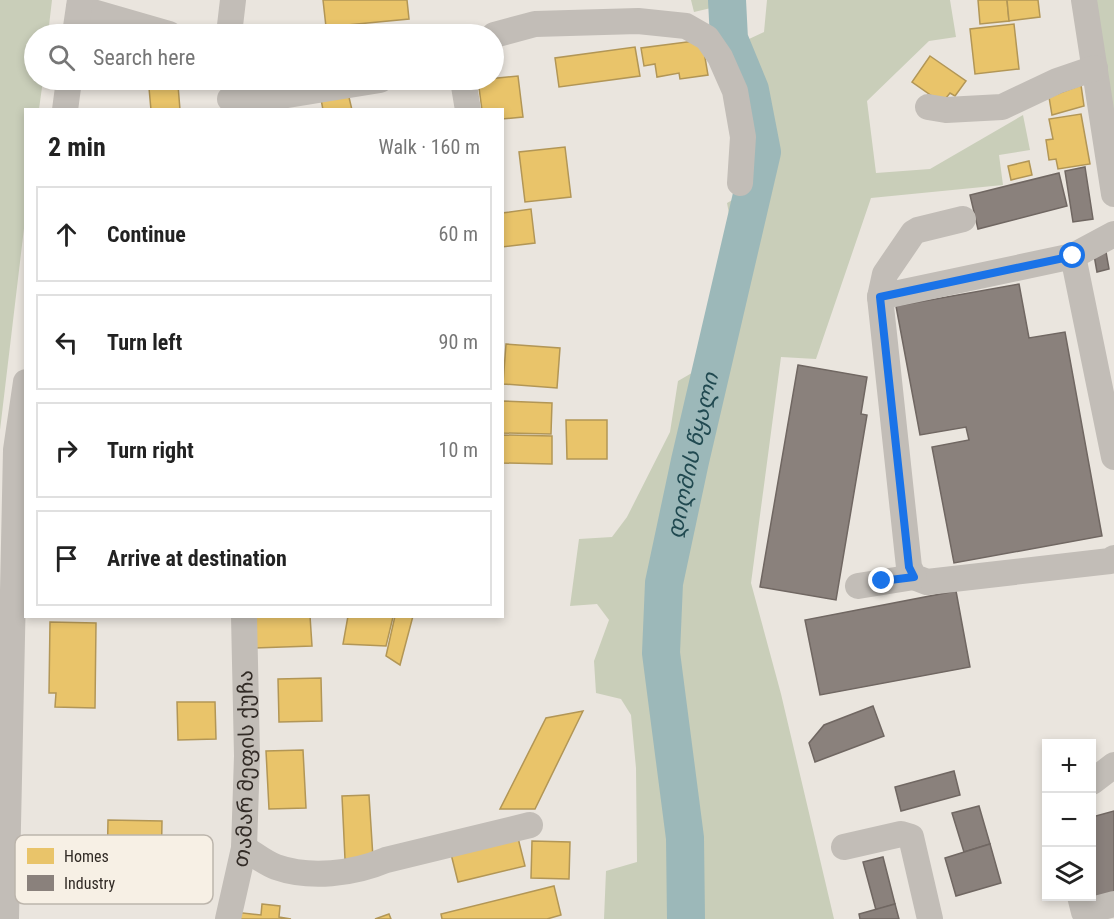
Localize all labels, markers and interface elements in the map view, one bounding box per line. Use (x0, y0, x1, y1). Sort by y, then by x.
search box (24, 24, 504, 90)
icon: search (45, 41, 78, 74)
text: Search here (93, 45, 195, 70)
text: 2 min (48, 132, 106, 162)
text: Walk · 160 m (379, 135, 480, 159)
icon: ahead (50, 218, 83, 251)
text: Continue (107, 222, 186, 247)
text: 60 m (439, 222, 478, 246)
route start (1059, 242, 1085, 268)
icon: left (50, 326, 83, 359)
text: Turn left (107, 330, 182, 355)
text: 90 m (439, 330, 478, 354)
water label: დიღმის წყალი (662, 369, 723, 541)
icon: right (50, 434, 83, 467)
text: Turn right (107, 438, 194, 463)
text: 10 m (439, 438, 478, 462)
icon: arrive (50, 542, 83, 575)
text: Arrive at destination (107, 546, 287, 571)
route end (868, 567, 894, 593)
street label: თამარ მეფის ქუჩა (228, 670, 259, 870)
map controls (1042, 739, 1096, 901)
button: + (1042, 739, 1096, 793)
button: − (1042, 793, 1096, 847)
legend (15, 835, 213, 904)
text: Homes (64, 847, 109, 866)
button: layers (1042, 847, 1096, 901)
text: Industry (64, 874, 115, 893)

